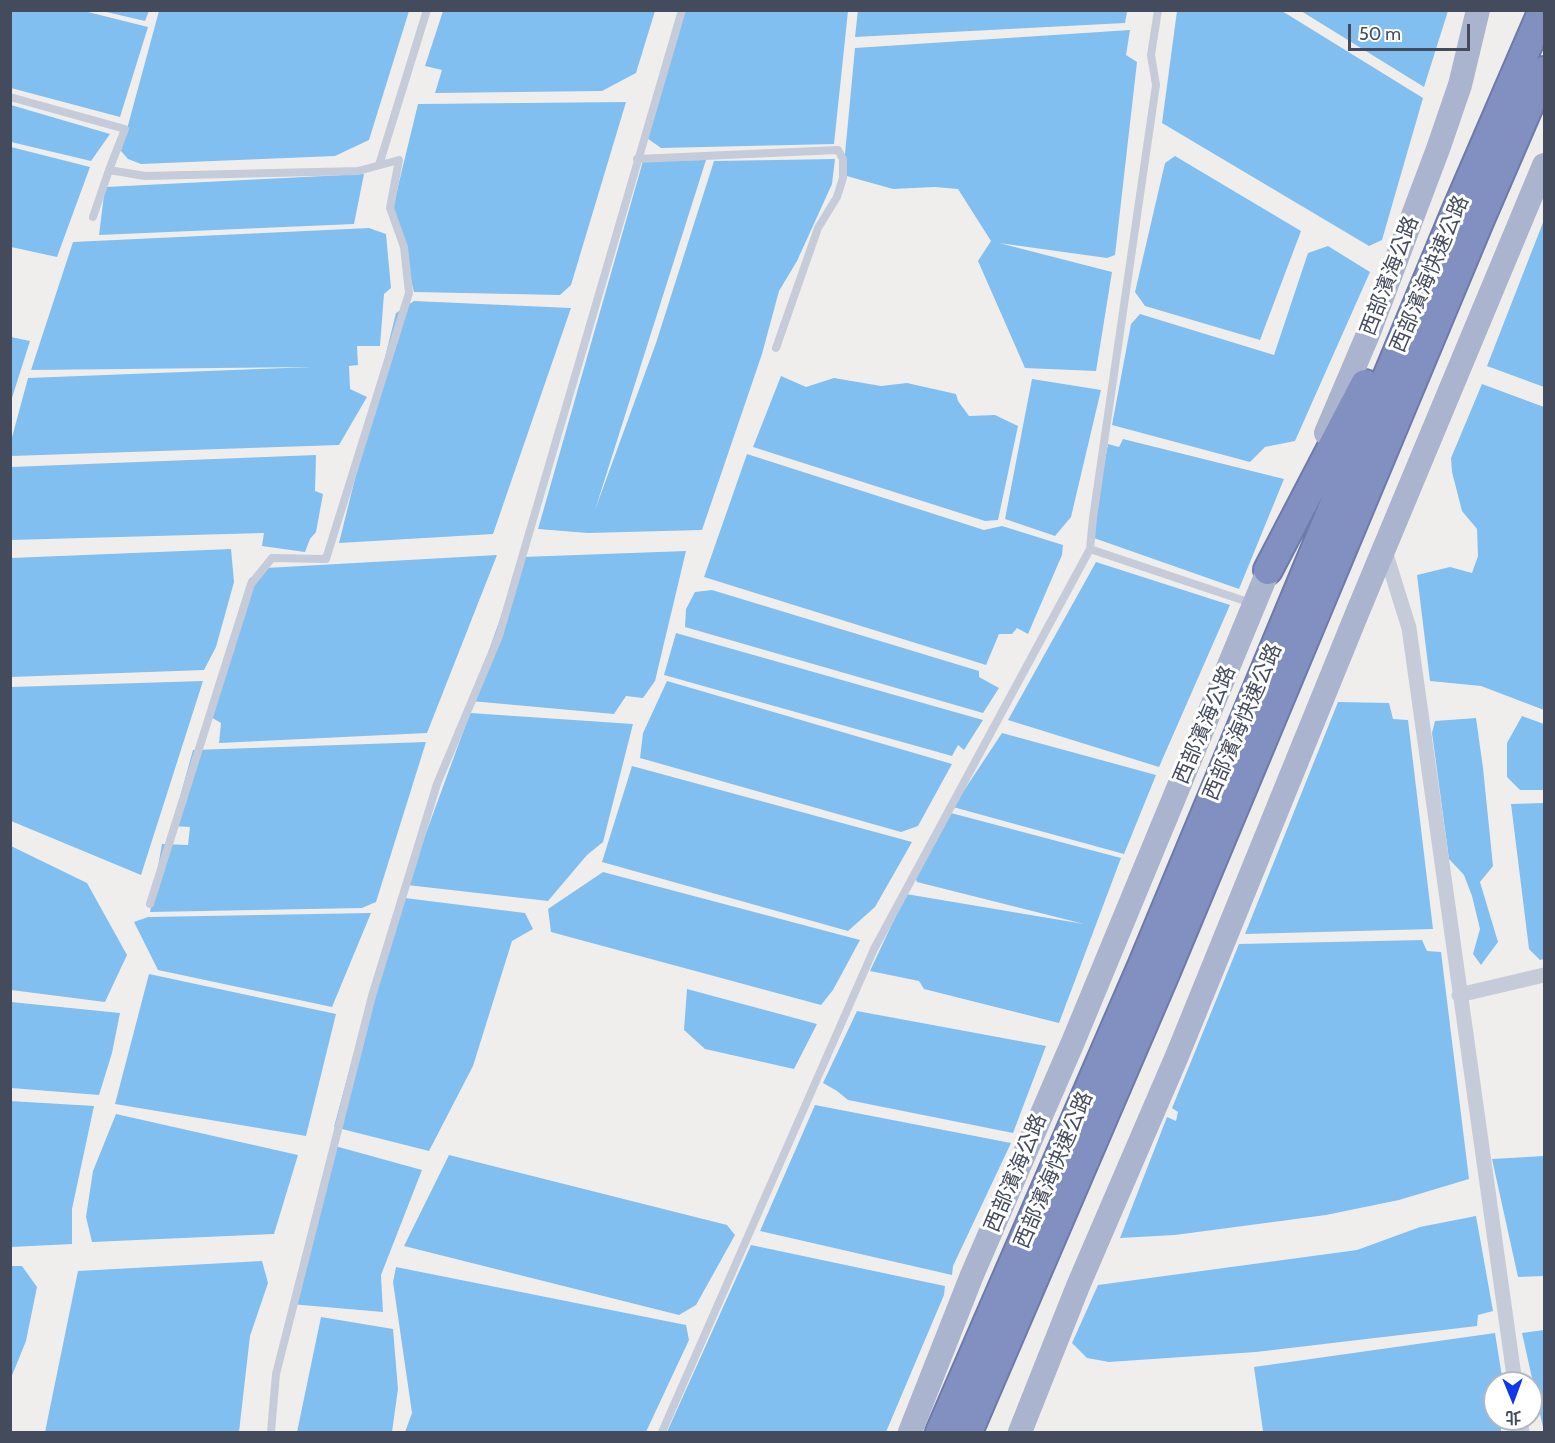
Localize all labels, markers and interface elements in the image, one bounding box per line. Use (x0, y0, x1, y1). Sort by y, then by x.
scale bar (1351, 12, 1472, 50)
text: 50 m (1359, 23, 1401, 45)
street label: 西部濱海快速公路 (1386, 192, 1474, 356)
street label: 西部濱海公路 (1356, 213, 1424, 339)
street label: 西部濱海快速公路 (1199, 640, 1287, 804)
street label: 西部濱海公路 (1169, 662, 1241, 788)
street label: 西部濱海快速公路 (1010, 1088, 1098, 1252)
street label: 西部濱海公路 (980, 1110, 1052, 1236)
north arrow (1483, 1371, 1543, 1431)
text: 北 (1505, 1408, 1521, 1427)

